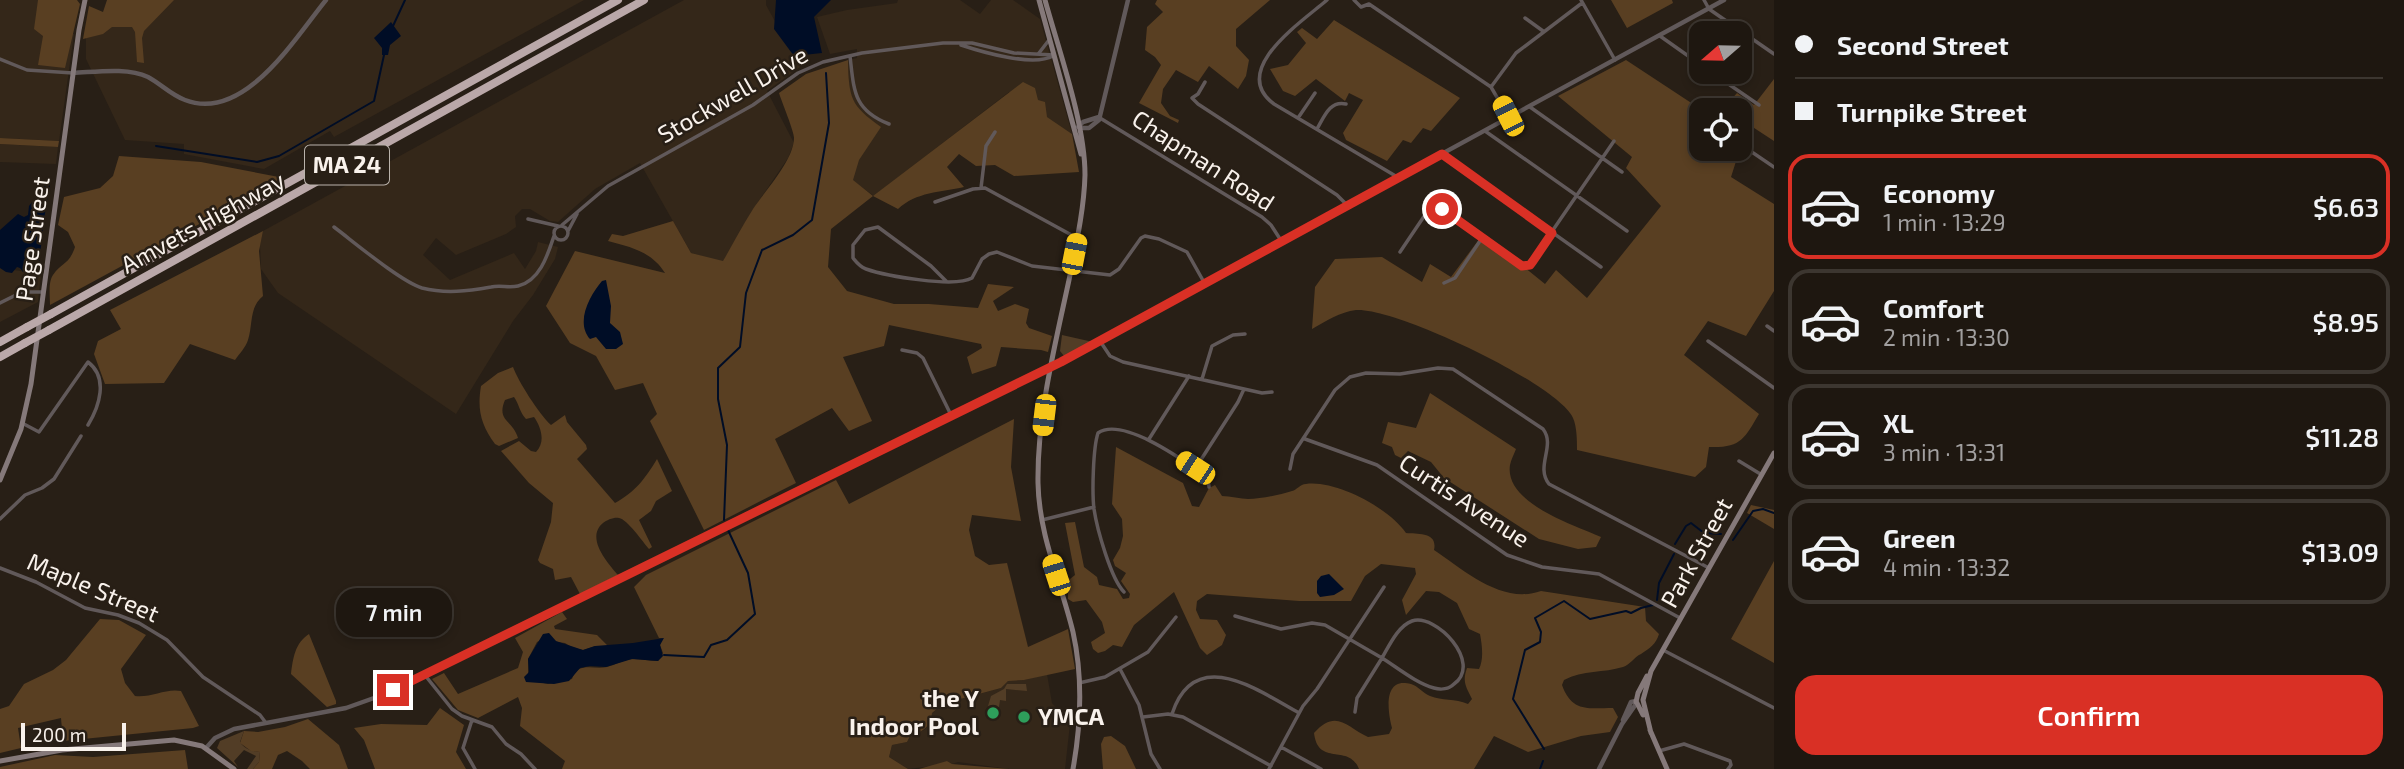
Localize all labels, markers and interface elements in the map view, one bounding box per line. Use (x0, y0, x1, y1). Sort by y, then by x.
north arrow (1689, 21, 1752, 84)
map controls (1689, 21, 1752, 161)
text: Second Street (1837, 29, 2009, 60)
street label: Stockwell Drive (652, 39, 813, 148)
car (1490, 93, 1527, 139)
text: Turnpike Street (1837, 96, 2027, 127)
button: locate (1689, 98, 1752, 161)
street label: Chapman Road (1127, 103, 1280, 216)
road number: MA 24 (305, 146, 389, 184)
street label: Amvets Highway (115, 164, 290, 279)
street label: Page Street (8, 175, 55, 303)
icon: car (1799, 175, 1862, 238)
text: Economy (1883, 177, 1995, 208)
text: $6.63 (2313, 191, 2379, 222)
route start (1426, 193, 1458, 225)
text: 1 min · 13:29 (1883, 208, 2006, 236)
car (1060, 231, 1089, 277)
icon: car (1799, 290, 1862, 353)
text: Comfort (1883, 292, 1984, 323)
text: $8.95 (2313, 306, 2379, 337)
text: 2 min · 13:30 (1883, 323, 2010, 351)
car (1032, 393, 1057, 437)
icon: car (1799, 405, 1862, 468)
text: XL (1883, 407, 1914, 438)
text: $11.28 (2305, 421, 2379, 452)
text: 3 min · 13:31 (1883, 438, 2005, 466)
street label: Curtis Avenue (1394, 447, 1535, 553)
car (1172, 448, 1219, 488)
street label: Park Street (1654, 492, 1738, 612)
icon: car (1799, 520, 1862, 583)
text: Green (1883, 522, 1956, 553)
text: $13.09 (2301, 536, 2379, 567)
street label: Maple Street (23, 546, 164, 627)
car (1040, 552, 1073, 598)
text: 4 min · 13:32 (1883, 553, 2010, 581)
callout: 7 min (335, 588, 451, 638)
text: 7 min (366, 598, 422, 626)
route end (377, 674, 409, 706)
button: Confirm (1795, 675, 2383, 755)
place label: the Y Indoor Pool (849, 683, 979, 740)
place label: YMCA (1038, 701, 1105, 730)
marker: the Y Indoor Pool (985, 705, 1001, 721)
marker: YMCA (1016, 709, 1032, 725)
scale bar (21, 720, 126, 752)
text: 200 m (32, 723, 86, 746)

